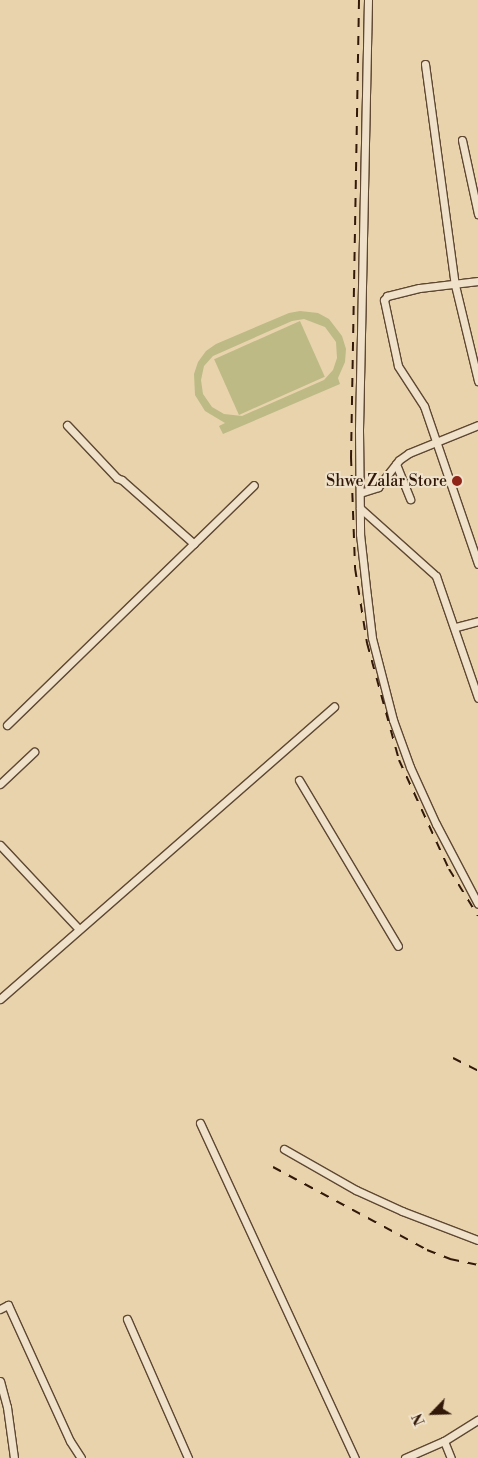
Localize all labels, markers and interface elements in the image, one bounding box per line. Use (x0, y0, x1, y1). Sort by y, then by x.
place label: Shwe Zalar Store (326, 471, 447, 491)
marker: Shwe Zalar Store (451, 475, 463, 487)
north arrow (408, 1388, 458, 1438)
text: N (409, 1410, 430, 1428)

